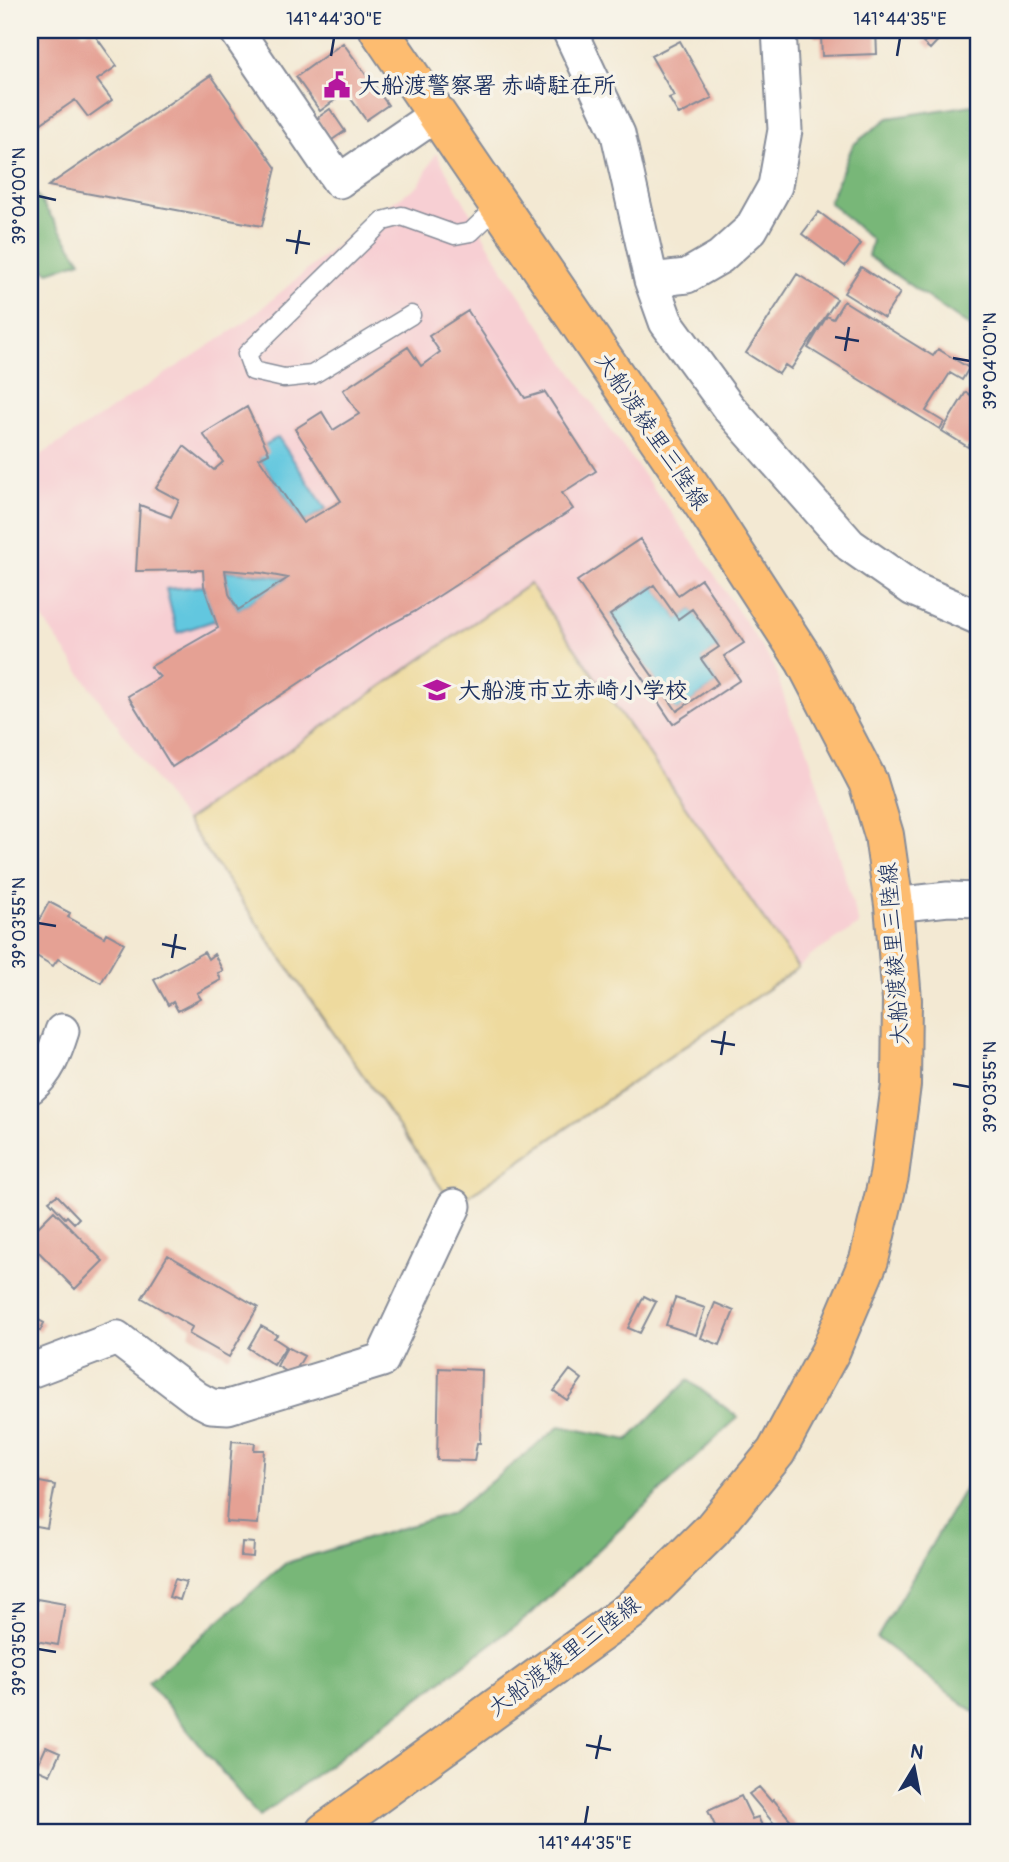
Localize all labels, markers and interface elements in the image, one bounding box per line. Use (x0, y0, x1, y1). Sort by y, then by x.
text: 141°44'30"E (286, 8, 382, 31)
text: 141°44'35"E (853, 8, 947, 31)
public building icon: 大船渡警察署 赤崎駐在所 (322, 70, 352, 100)
place label: 大船渡警察署 赤崎駐在所 (358, 71, 616, 100)
text: 39°04'00"N (8, 147, 31, 245)
text: 39°04'00"N (979, 312, 1002, 410)
street label: 大船渡綾里三陸線 (589, 347, 715, 515)
school or university icon: 大船渡市立赤崎小学校 (422, 675, 452, 705)
place label: 大船渡市立赤崎小学校 (458, 676, 688, 705)
street label: 大船渡綾里三陸線 (873, 861, 915, 1047)
text: 39°03'55"N (8, 877, 31, 969)
text: 39°03'55"N (979, 1041, 1002, 1133)
street label: 大船渡綾里三陸線 (482, 1589, 646, 1723)
text: 39°03'50"N (8, 1602, 31, 1696)
north arrow (880, 1732, 950, 1802)
text: N (908, 1739, 925, 1765)
text: 141°44'35"E (538, 1832, 632, 1855)

